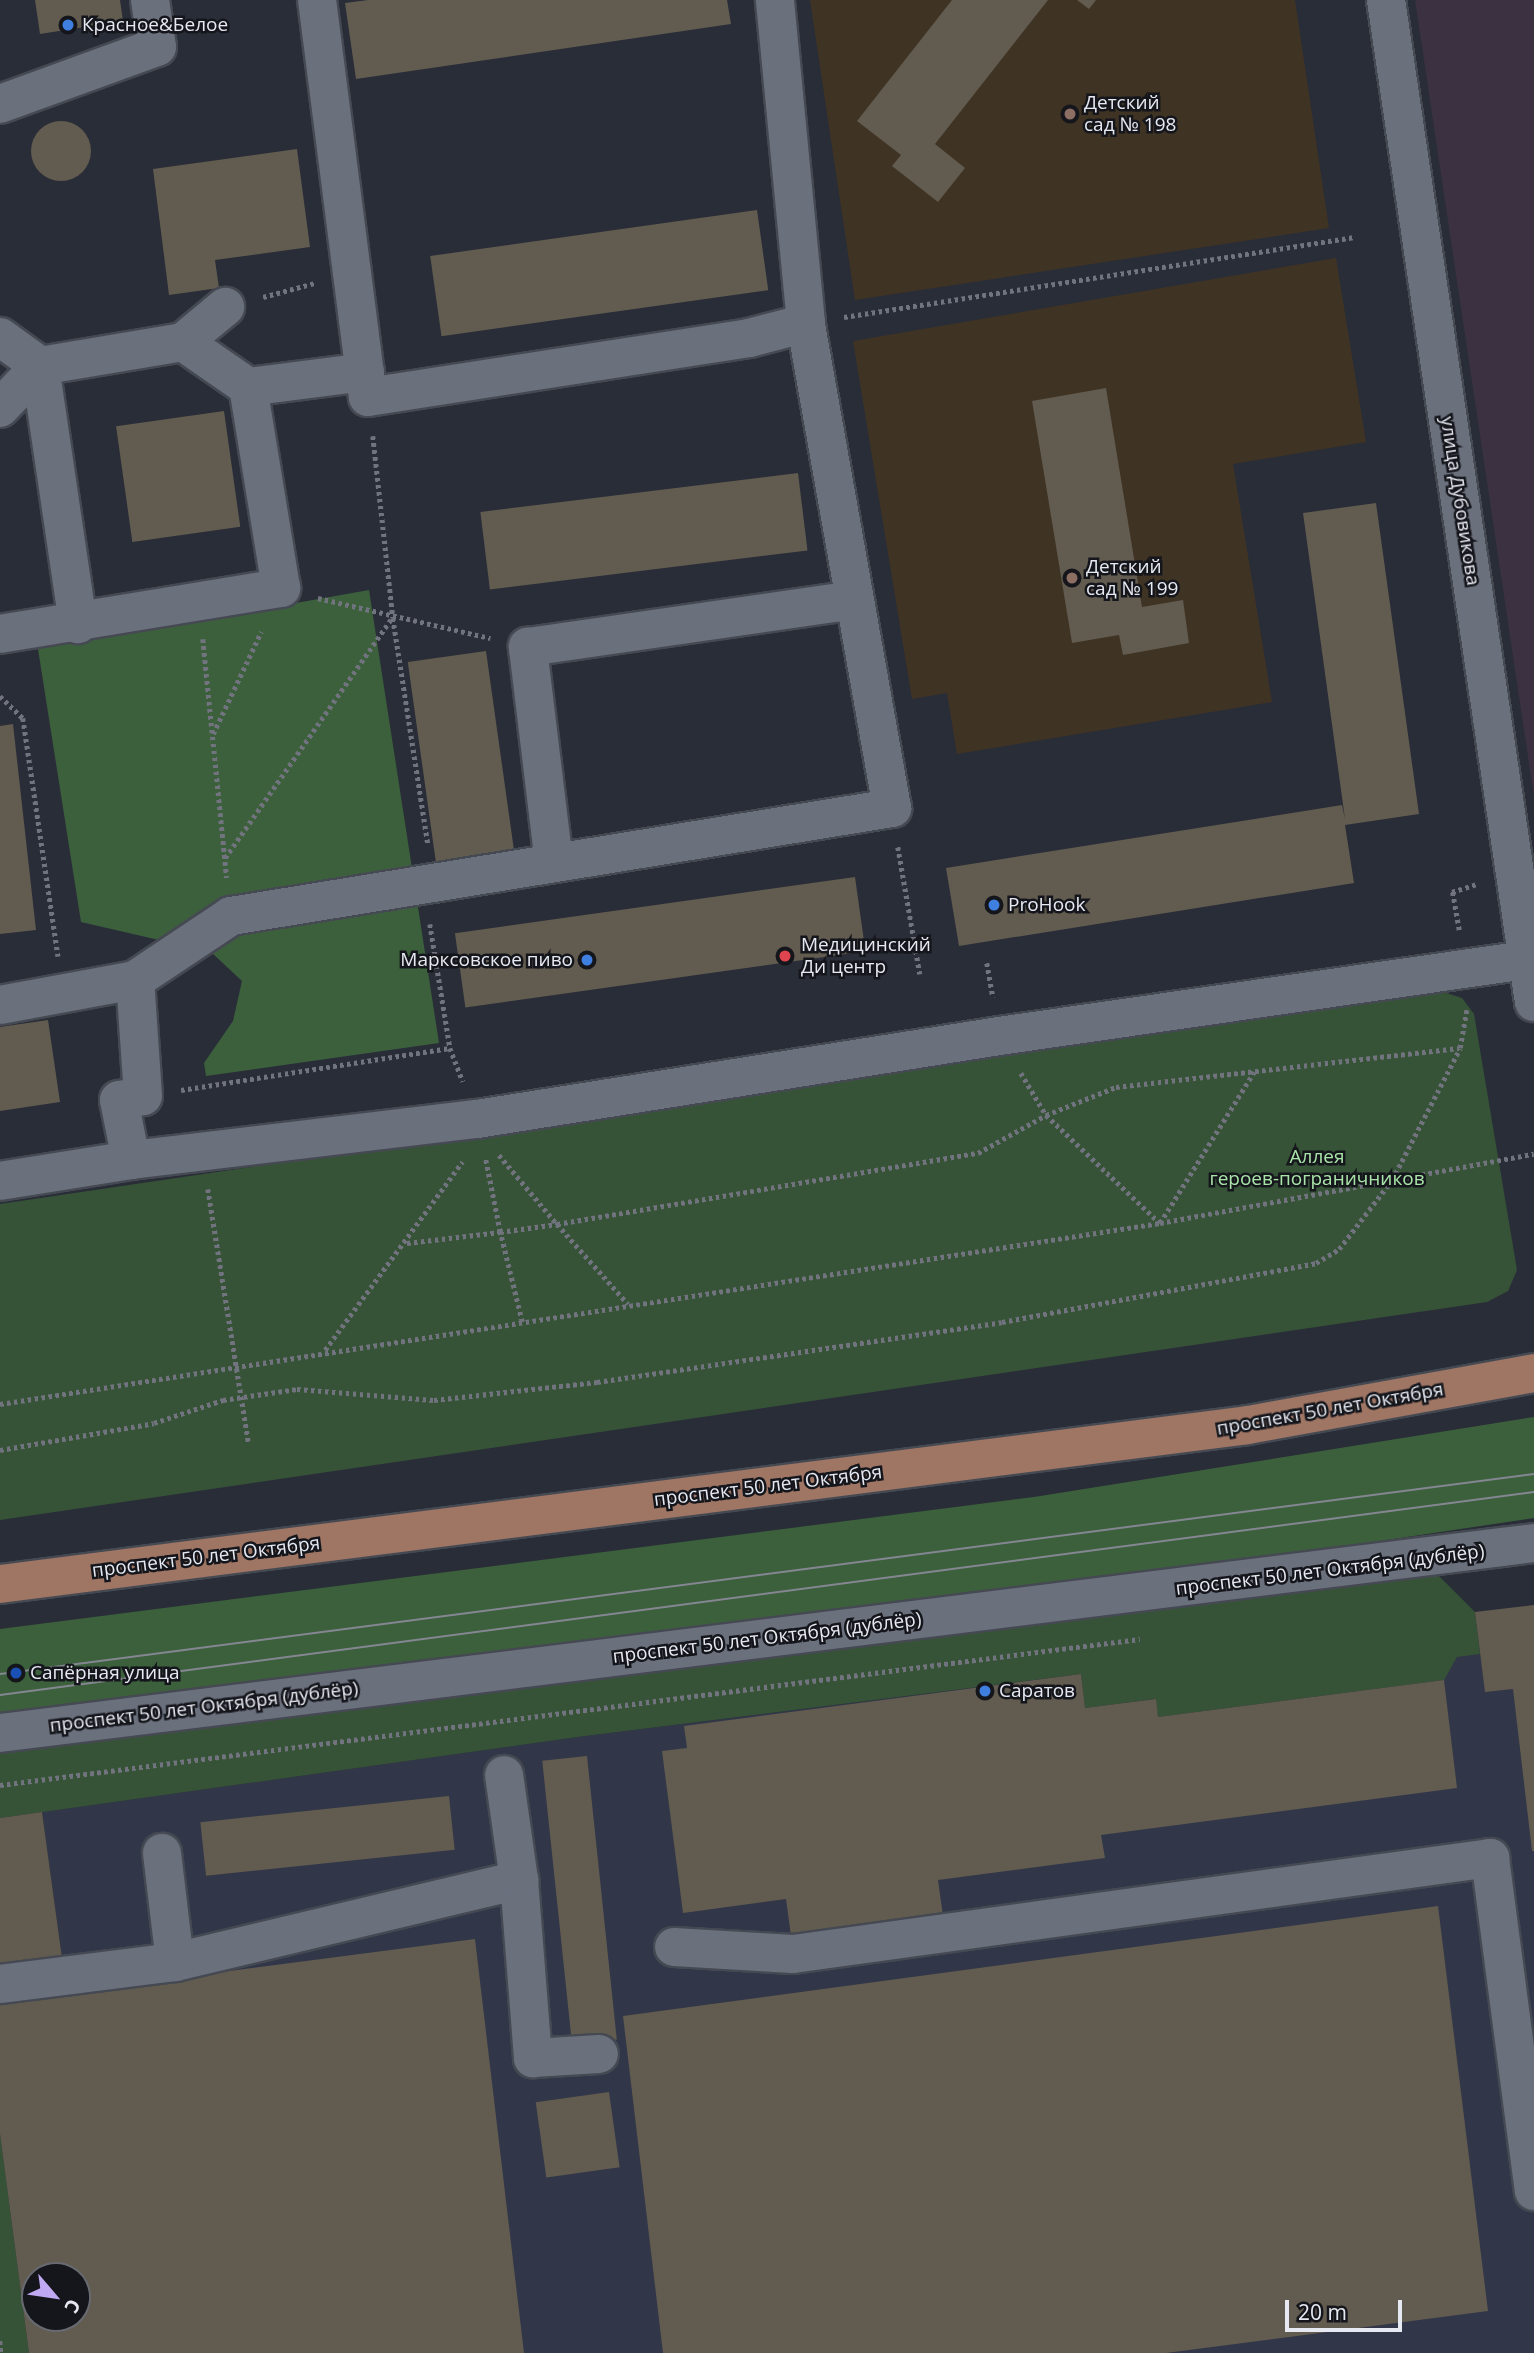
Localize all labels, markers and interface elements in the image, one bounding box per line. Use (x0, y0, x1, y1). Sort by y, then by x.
place label: Красное&Белое (82, 14, 228, 36)
marker: Красное&Белое (60, 17, 76, 33)
place label: Детский сад № 198 (1084, 92, 1176, 136)
marker: Детский сад № 198 (1062, 106, 1078, 122)
street label: улица Дубовикова (1435, 415, 1485, 587)
place label: Детский сад № 199 (1086, 556, 1178, 600)
marker: Детский сад № 199 (1064, 570, 1080, 586)
place label: ProHook (1008, 894, 1085, 916)
marker: ProHook (986, 897, 1002, 913)
place label: Медицинский Ди центр (801, 934, 931, 978)
marker: Медицинский Ди центр (775, 946, 795, 966)
place label: Марксовское пиво (400, 949, 573, 971)
marker: Марксовское пиво (579, 952, 595, 968)
park label: Аллея героев-пограничников (1209, 1146, 1425, 1190)
street label: проспект 50 лет Октября (1215, 1378, 1445, 1440)
street label: проспект 50 лет Октября (653, 1461, 883, 1511)
street label: проспект 50 лет Октября (91, 1532, 321, 1582)
street label: проспект 50 лет Октября (дублёр) (1174, 1540, 1486, 1600)
street label: проспект 50 лет Октября (дублёр) (611, 1608, 923, 1668)
place label: Сапёрная улица (30, 1662, 180, 1684)
marker: Сапёрная улица (8, 1665, 24, 1681)
street label: проспект 50 лет Октября (дублёр) (48, 1677, 360, 1737)
place label: Саратов (999, 1680, 1075, 1702)
marker: Саратов (977, 1683, 993, 1699)
north arrow (21, 2262, 91, 2332)
scale bar (1289, 2286, 1406, 2330)
text: С (58, 2295, 87, 2318)
text: 20 m (1298, 2298, 1347, 2326)

